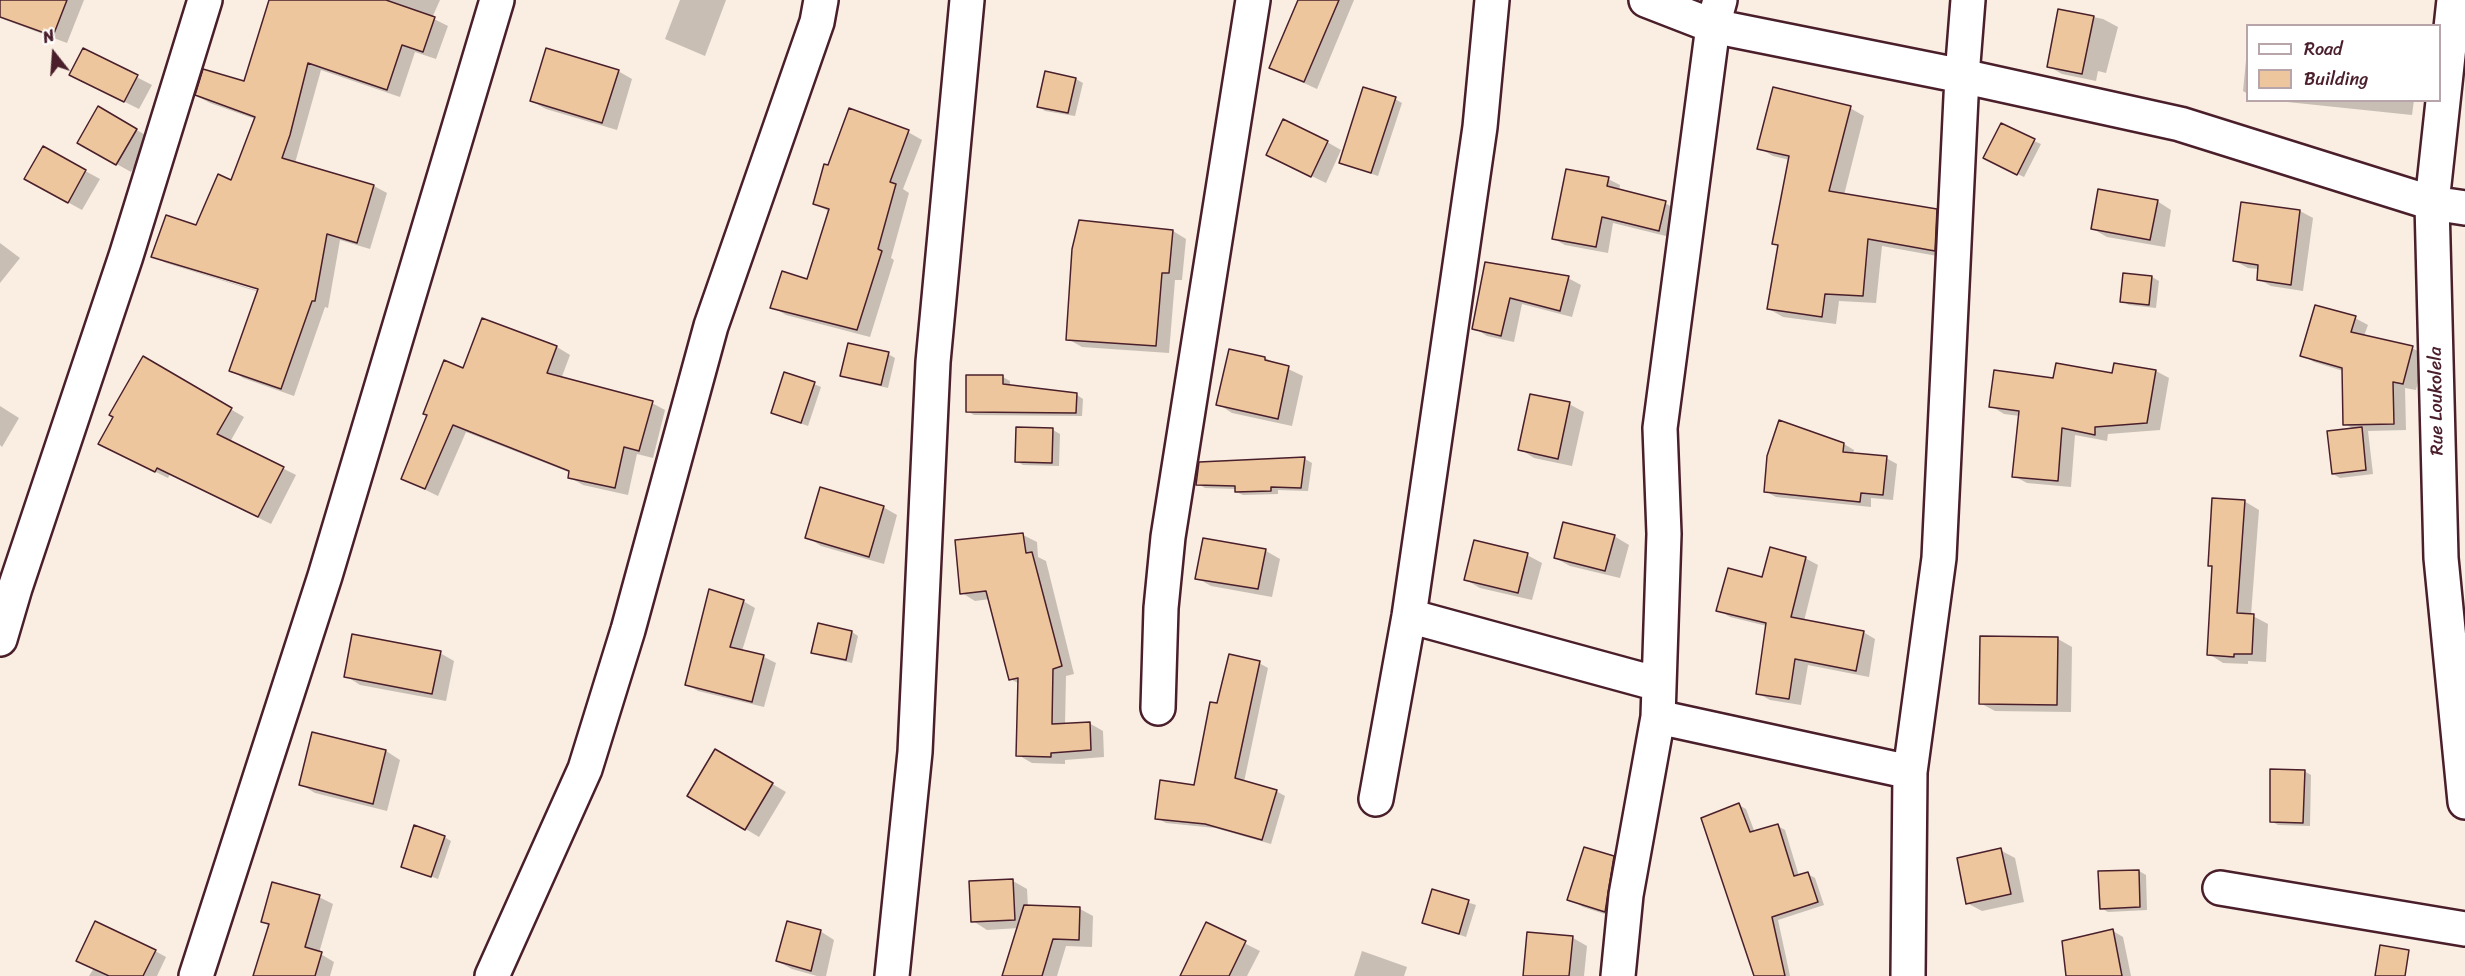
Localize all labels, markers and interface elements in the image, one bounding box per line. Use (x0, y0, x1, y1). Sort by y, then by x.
text: N (39, 21, 58, 52)
north arrow (24, 24, 84, 84)
legend (2246, 24, 2441, 102)
text: Road (2304, 33, 2343, 65)
text: Building (2304, 63, 2368, 95)
street label: Rue Loukolela (2425, 347, 2449, 455)

